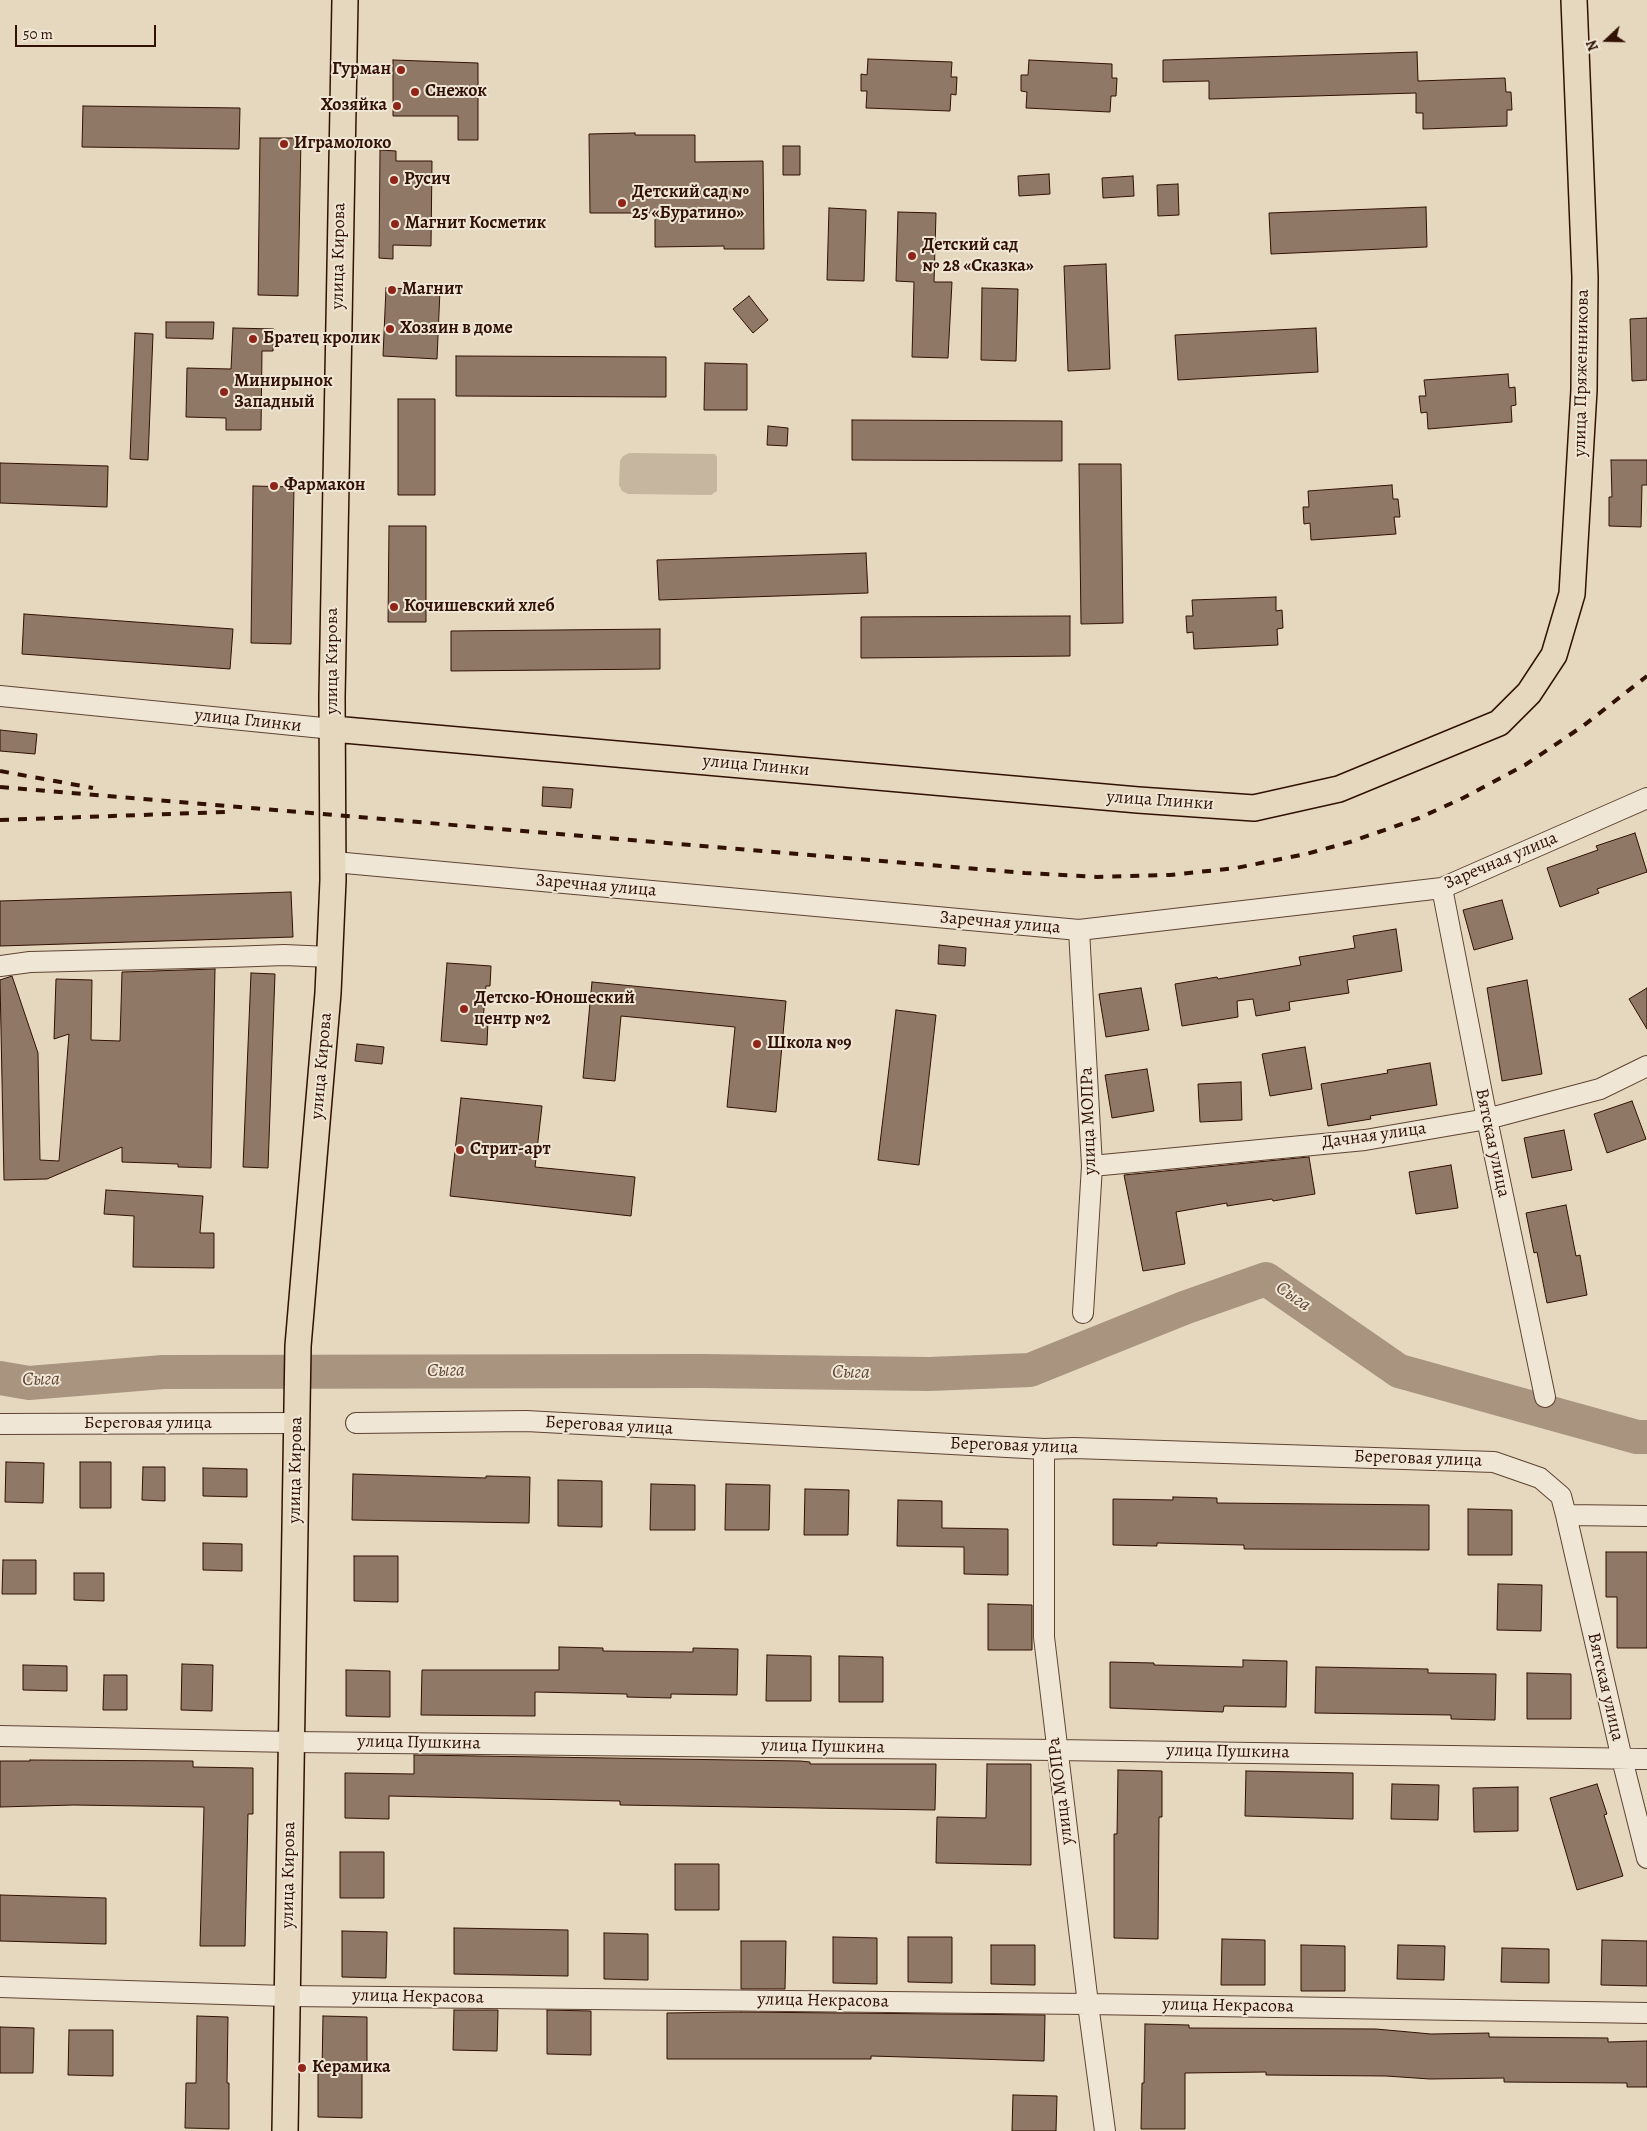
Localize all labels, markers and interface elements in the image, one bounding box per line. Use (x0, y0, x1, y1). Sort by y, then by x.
scale bar (18, 15, 159, 47)
north arrow (1582, 15, 1632, 65)
text: 50 m (23, 24, 53, 44)
text: N (1582, 37, 1603, 54)
place label: Гурман (332, 59, 391, 81)
marker: Гурман (395, 64, 407, 76)
place label: Снежок (425, 81, 487, 103)
marker: Снежок (409, 86, 421, 98)
place label: Хозяйка (321, 95, 387, 117)
marker: Хозяйка (391, 100, 403, 112)
place label: Играмолоко (294, 133, 391, 155)
marker: Играмолоко (278, 138, 290, 150)
place label: Русич (404, 169, 451, 191)
marker: Русич (388, 174, 400, 186)
place label: Детский сад № 25 «Буратино» (632, 182, 749, 224)
marker: Детский сад № 25 «Буратино» (616, 197, 628, 209)
street label: улица Кирова (327, 202, 351, 310)
place label: Магнит Косметик (405, 213, 546, 235)
marker: Магнит Косметик (389, 218, 401, 230)
place label: Детский сад № 28 «Сказка» (922, 235, 1034, 278)
marker: Детский сад № 28 «Сказка» (906, 250, 918, 262)
place label: Магнит (402, 279, 463, 301)
marker: Магнит (386, 284, 398, 296)
street label: улица Пряженникова (1570, 289, 1594, 457)
place label: Хозяин в доме (400, 318, 513, 340)
marker: Хозяин в доме (384, 323, 396, 335)
place label: Братец кролик (263, 328, 380, 350)
marker: Братец кролик (247, 333, 259, 345)
place label: Минирынок Западный (234, 371, 333, 414)
marker: Минирынок Западный (218, 386, 230, 398)
place label: Фармакон (284, 475, 365, 497)
marker: Фармакон (268, 480, 280, 492)
place label: Кочишевский хлеб (404, 596, 555, 618)
marker: Кочишевский хлеб (388, 601, 400, 613)
street label: улица Кирова (322, 608, 344, 714)
street label: улица Глинки (193, 705, 303, 737)
street label: улица Глинки (702, 751, 810, 781)
street label: улица Глинки (1106, 786, 1214, 816)
street label: Заречная улица (1441, 827, 1561, 895)
street label: Заречная улица (535, 870, 657, 902)
street label: Заречная улица (939, 907, 1061, 939)
place label: Детско-Юношеский центр №2 (474, 988, 635, 1030)
marker: Детско-Юношеский центр №2 (458, 1003, 470, 1015)
street label: улица Кирова (307, 1012, 337, 1120)
place label: Школа №9 (767, 1033, 852, 1055)
marker: Школа №9 (751, 1038, 763, 1050)
street label: улица МОПРа (1076, 1067, 1102, 1175)
street label: Вятская улица (1470, 1087, 1514, 1199)
street label: Дачная улица (1320, 1118, 1428, 1154)
place label: Стрит-арт (470, 1139, 551, 1161)
marker: Стрит-арт (454, 1144, 466, 1156)
water label: Сыга (1271, 1277, 1315, 1317)
water label: Сыга (427, 1360, 465, 1382)
water label: Сыга (832, 1361, 870, 1385)
water label: Сыга (22, 1368, 60, 1392)
street label: Береговая улица (544, 1412, 674, 1440)
street label: Береговая улица (84, 1413, 212, 1435)
street label: улица Кирова (284, 1416, 308, 1524)
street label: Береговая улица (950, 1433, 1078, 1459)
street label: Береговая улица (1354, 1446, 1482, 1472)
street label: Вятская улица (1582, 1631, 1628, 1743)
street label: улица Пушкина (357, 1731, 481, 1755)
street label: улица Пушкина (761, 1735, 885, 1759)
street label: улица МОПРа (1044, 1736, 1078, 1846)
street label: улица Пушкина (1166, 1740, 1290, 1764)
street label: улица Кирова (277, 1821, 301, 1929)
street label: улица Некрасова (352, 1985, 484, 2009)
street label: улица Некрасова (757, 1989, 889, 2013)
street label: улица Некрасова (1162, 1994, 1294, 2018)
place label: Керамика (312, 2057, 391, 2079)
marker: Керамика (296, 2062, 308, 2074)

